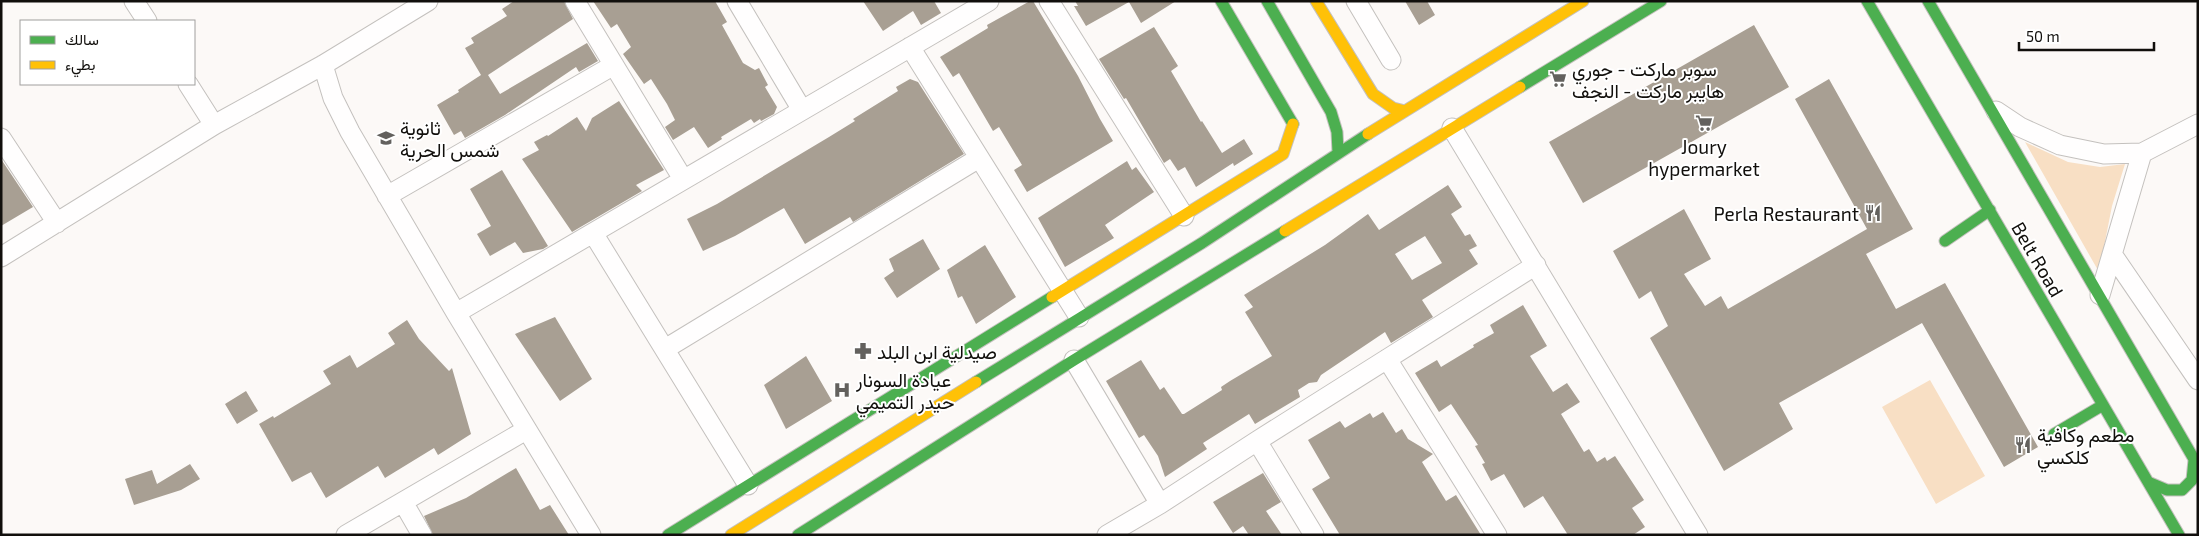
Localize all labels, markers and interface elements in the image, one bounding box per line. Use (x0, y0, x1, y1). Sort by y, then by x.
legend (20, 20, 195, 85)
scale bar (2019, 20, 2154, 52)
text: 50 m (2026, 27, 2060, 45)
text: سالك (65, 30, 99, 48)
text: بطيء (65, 55, 95, 78)
place label: سوبر ماركت - جوري هايبر ماركت - النجف (1572, 57, 1724, 103)
supermarket icon: سوبر ماركت - جوري هايبر ماركت - النجف (1548, 69, 1568, 89)
supermarket icon: Joury hypermarket (1694, 113, 1714, 133)
place label: ثانوية شمس الحرية (400, 116, 500, 162)
school or university icon: ثانوية شمس الحرية (376, 128, 396, 148)
place label: Joury hypermarket (1648, 135, 1760, 180)
place label: Perla Restaurant (1713, 202, 1859, 225)
restaurant icon: Perla Restaurant (1863, 203, 1883, 223)
street label: Belt Road (2007, 217, 2069, 301)
place label: صيدلية ابن البلد (877, 340, 997, 364)
pharmacy icon: صيدلية ابن البلد (853, 341, 873, 361)
place label: عيادة السونار حيدر التميمي (855, 368, 954, 418)
hospital icon: عيادة السونار حيدر التميمي (832, 380, 852, 400)
place label: مطعم وكافية كلكسي (2037, 423, 2134, 473)
restaurant icon: مطعم وكافية كلكسي (2013, 435, 2033, 455)

